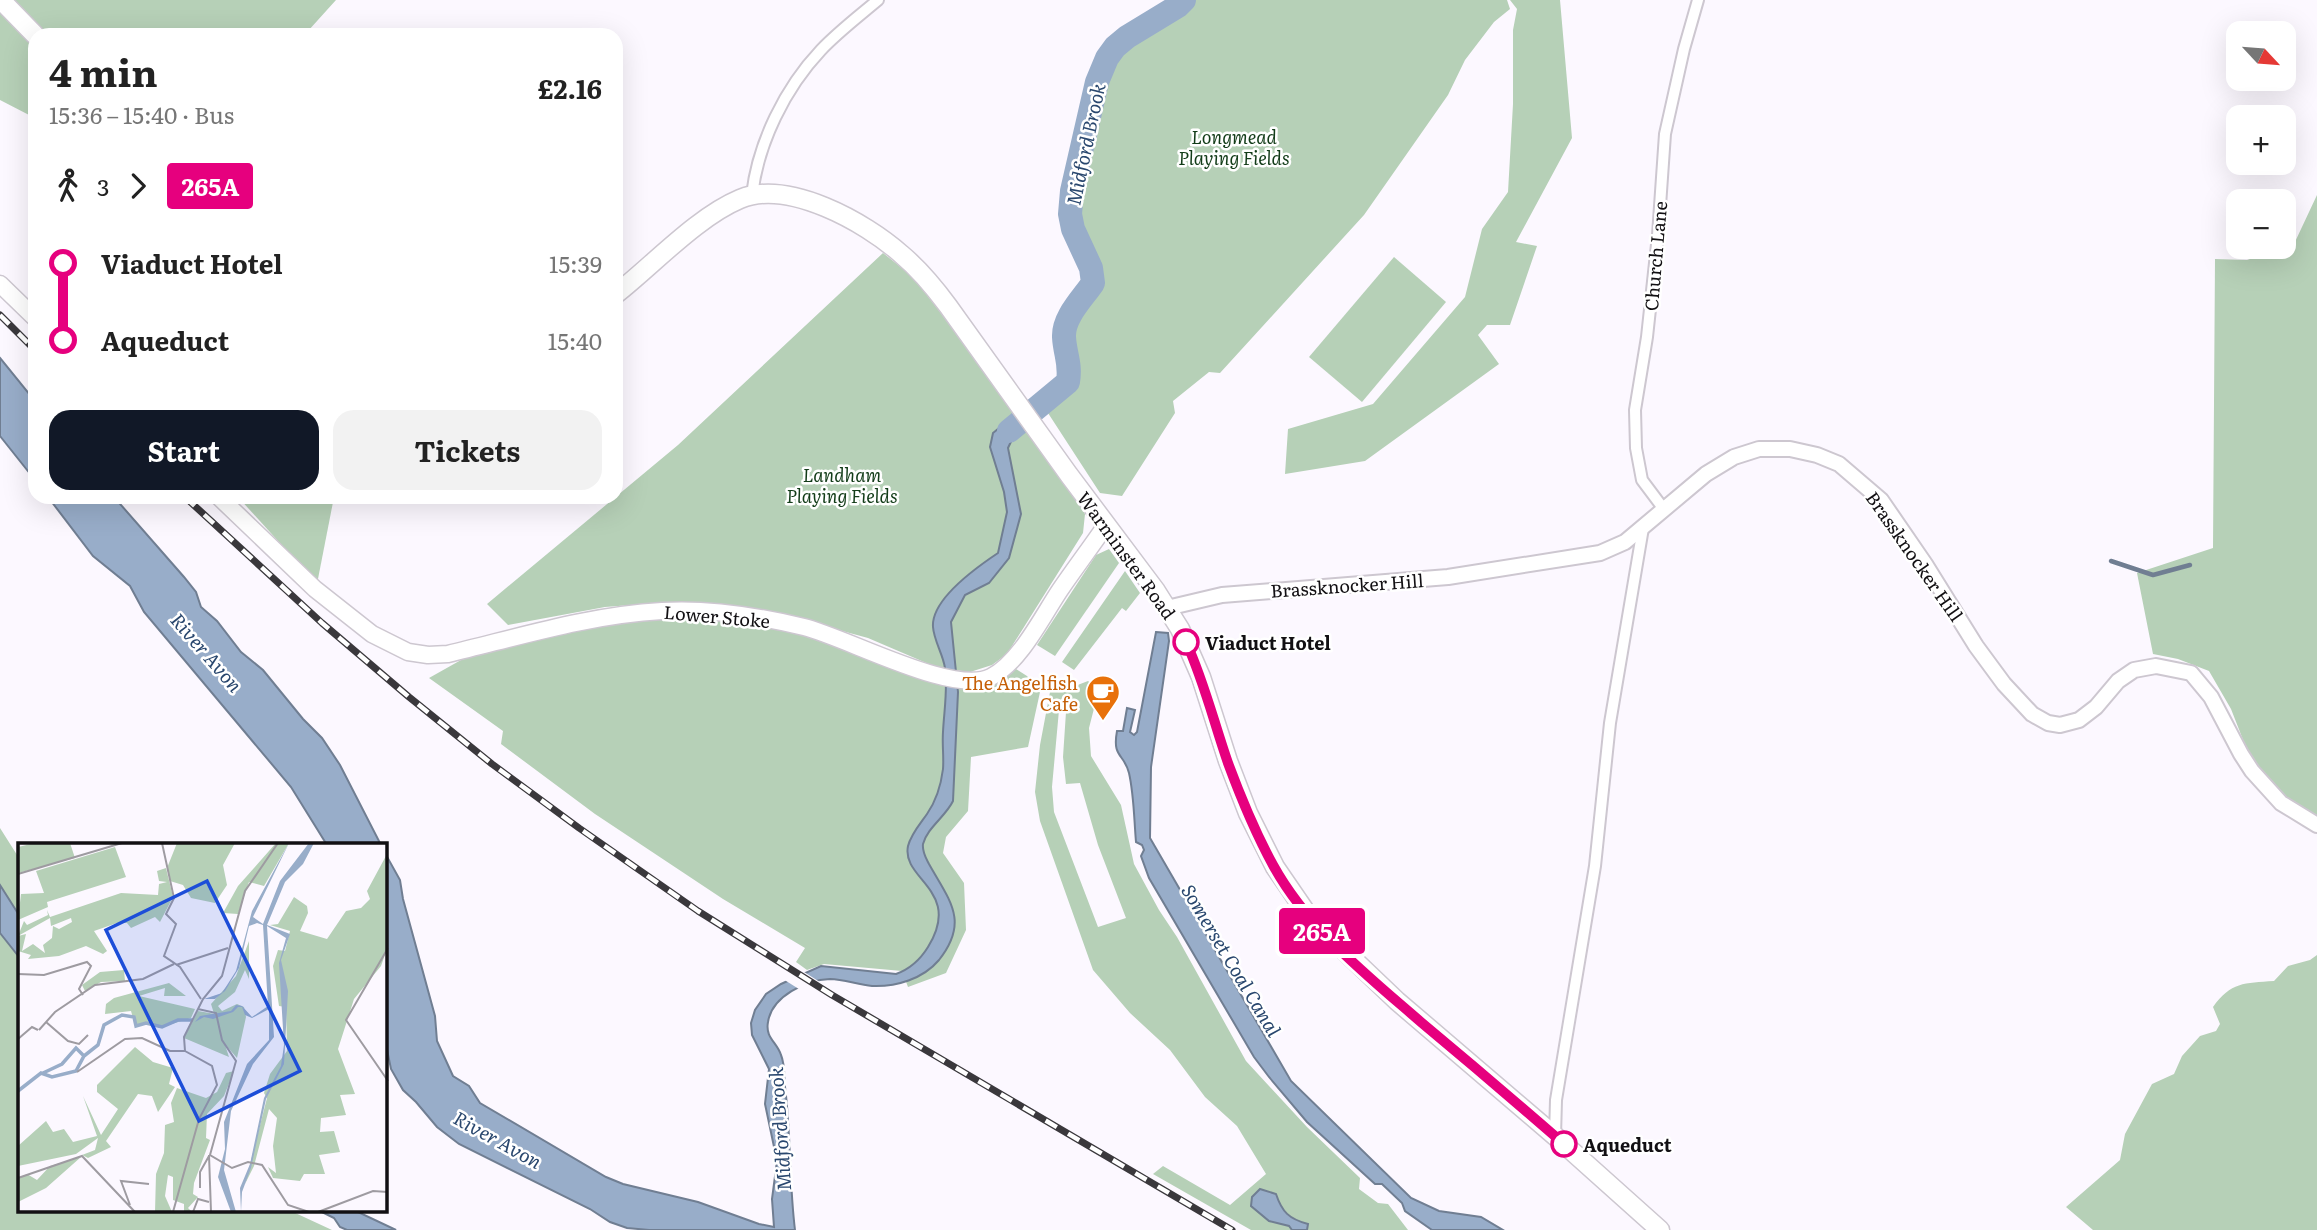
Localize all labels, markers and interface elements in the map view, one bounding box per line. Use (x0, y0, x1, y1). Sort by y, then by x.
north arrow (2226, 21, 2296, 91)
map controls (2226, 21, 2296, 259)
text: 4 min (49, 42, 158, 99)
text: £2.16 (538, 68, 602, 107)
water label: Midford Brook (1058, 80, 1112, 208)
text: 15:36 – 15:40 · Bus (49, 97, 234, 131)
button: + (2226, 105, 2296, 175)
park label: Longmead Playing Fields (1178, 123, 1290, 171)
icon: walk (49, 167, 87, 205)
icon: forward (119, 167, 157, 205)
text: 265A (181, 168, 239, 203)
text: 3 (97, 169, 109, 203)
button: − (2226, 189, 2296, 259)
street label: Church Lane (1637, 200, 1673, 312)
text: Viaduct Hotel (101, 243, 283, 282)
text: 15:39 (549, 246, 602, 280)
text: Aqueduct (101, 320, 229, 359)
text: 15:40 (548, 323, 602, 357)
button: Start (49, 410, 319, 490)
button: Tickets (333, 410, 602, 490)
park label: Landham Playing Fields (786, 461, 898, 509)
street label: Warminster Road (1071, 485, 1183, 625)
street label: Brassknocker Hill (1860, 485, 1970, 627)
street label: Brassknocker Hill (1269, 566, 1425, 604)
street label: Lower Stoke (663, 598, 771, 634)
water label: River Avon (165, 606, 250, 698)
marker: Viaduct Hotel (1173, 629, 1199, 655)
place label: Viaduct Hotel (1205, 629, 1331, 656)
place label: The Angelfish Cafe (962, 669, 1078, 717)
cafe icon: The Angelfish Cafe (1084, 673, 1122, 722)
inset map (18, 843, 387, 1212)
water label: Somerset Coal Canal (1175, 879, 1289, 1042)
line badge: 265A (1273, 908, 1371, 954)
text: 265A (1293, 913, 1351, 948)
water label: Midford Brook (761, 1066, 797, 1192)
water label: River Avon (449, 1103, 548, 1175)
marker: Aqueduct (1551, 1131, 1577, 1157)
place label: Aqueduct (1583, 1131, 1672, 1158)

